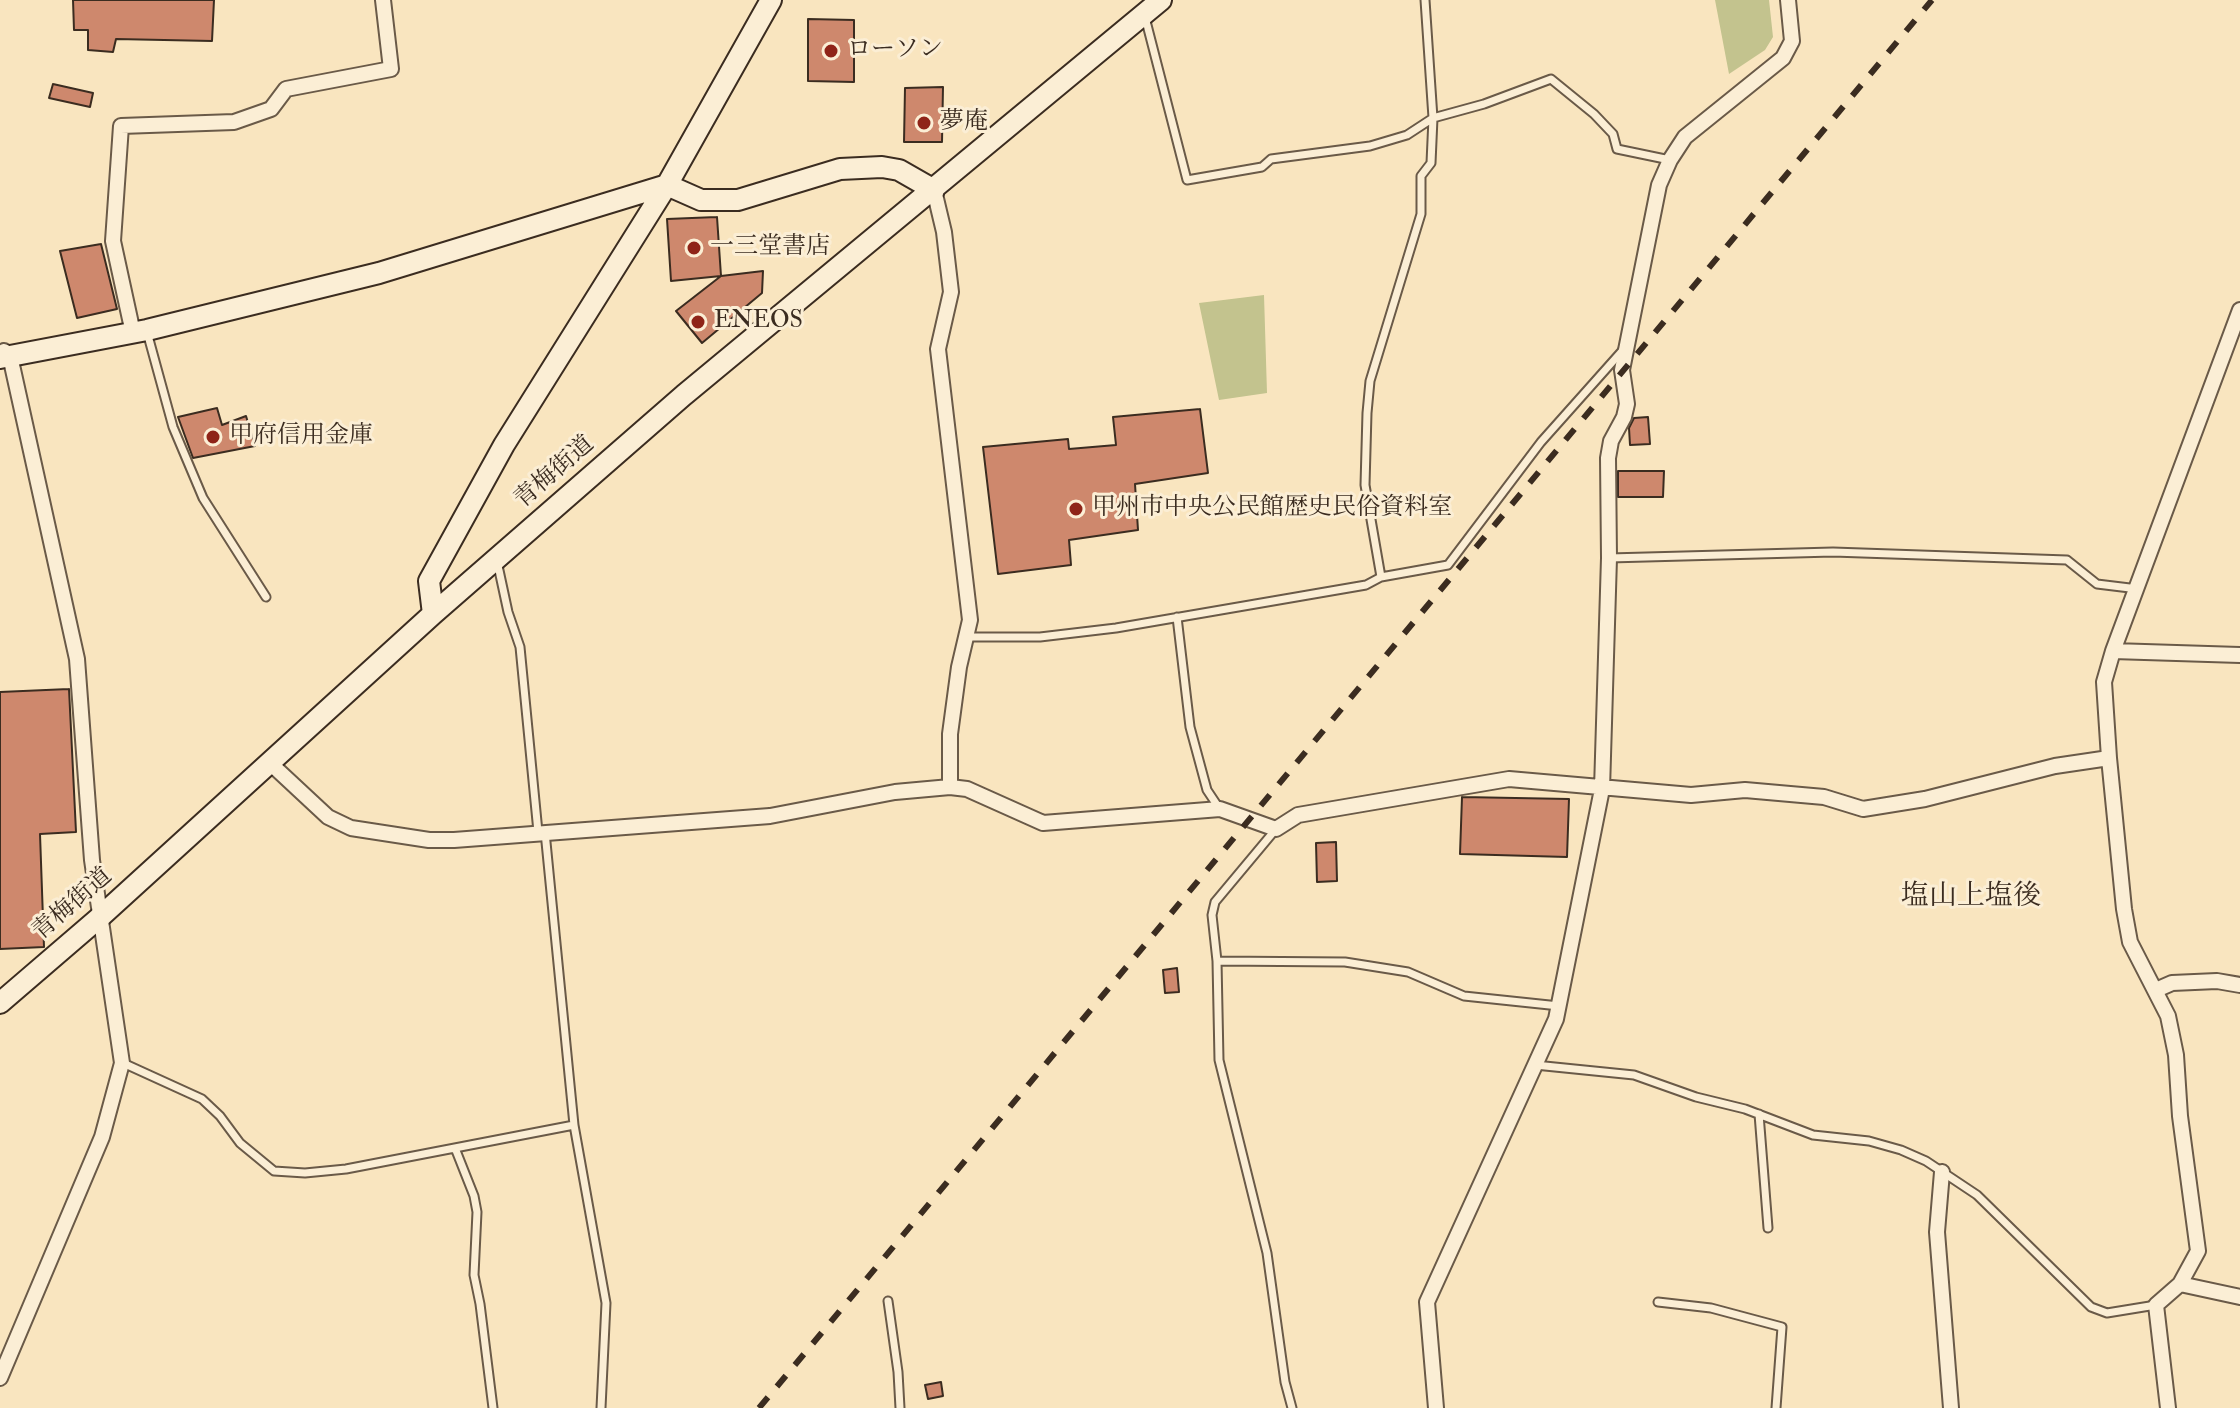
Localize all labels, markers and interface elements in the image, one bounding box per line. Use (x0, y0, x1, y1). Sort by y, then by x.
place label: ローソン (847, 37, 943, 65)
marker: ローソン (822, 42, 840, 60)
place label: 夢庵 (940, 109, 988, 137)
marker: 夢庵 (915, 114, 933, 132)
place label: 一三堂書店 (710, 234, 830, 262)
marker: 一三堂書店 (685, 239, 703, 257)
place label: ENEOS (714, 308, 803, 336)
marker: ENEOS (689, 313, 707, 331)
place label: 甲府信用金庫 (229, 423, 373, 451)
marker: 甲府信用金庫 (204, 428, 222, 446)
street label: 青梅街道 (509, 431, 601, 515)
place label: 甲州市中央公民館歴史民俗資料室 (1092, 495, 1452, 523)
marker: 甲州市中央公民館歴史民俗資料室 (1067, 500, 1085, 518)
street label: 青梅街道 (27, 863, 119, 947)
district label: 塩山上塩後 (1901, 881, 2041, 915)

